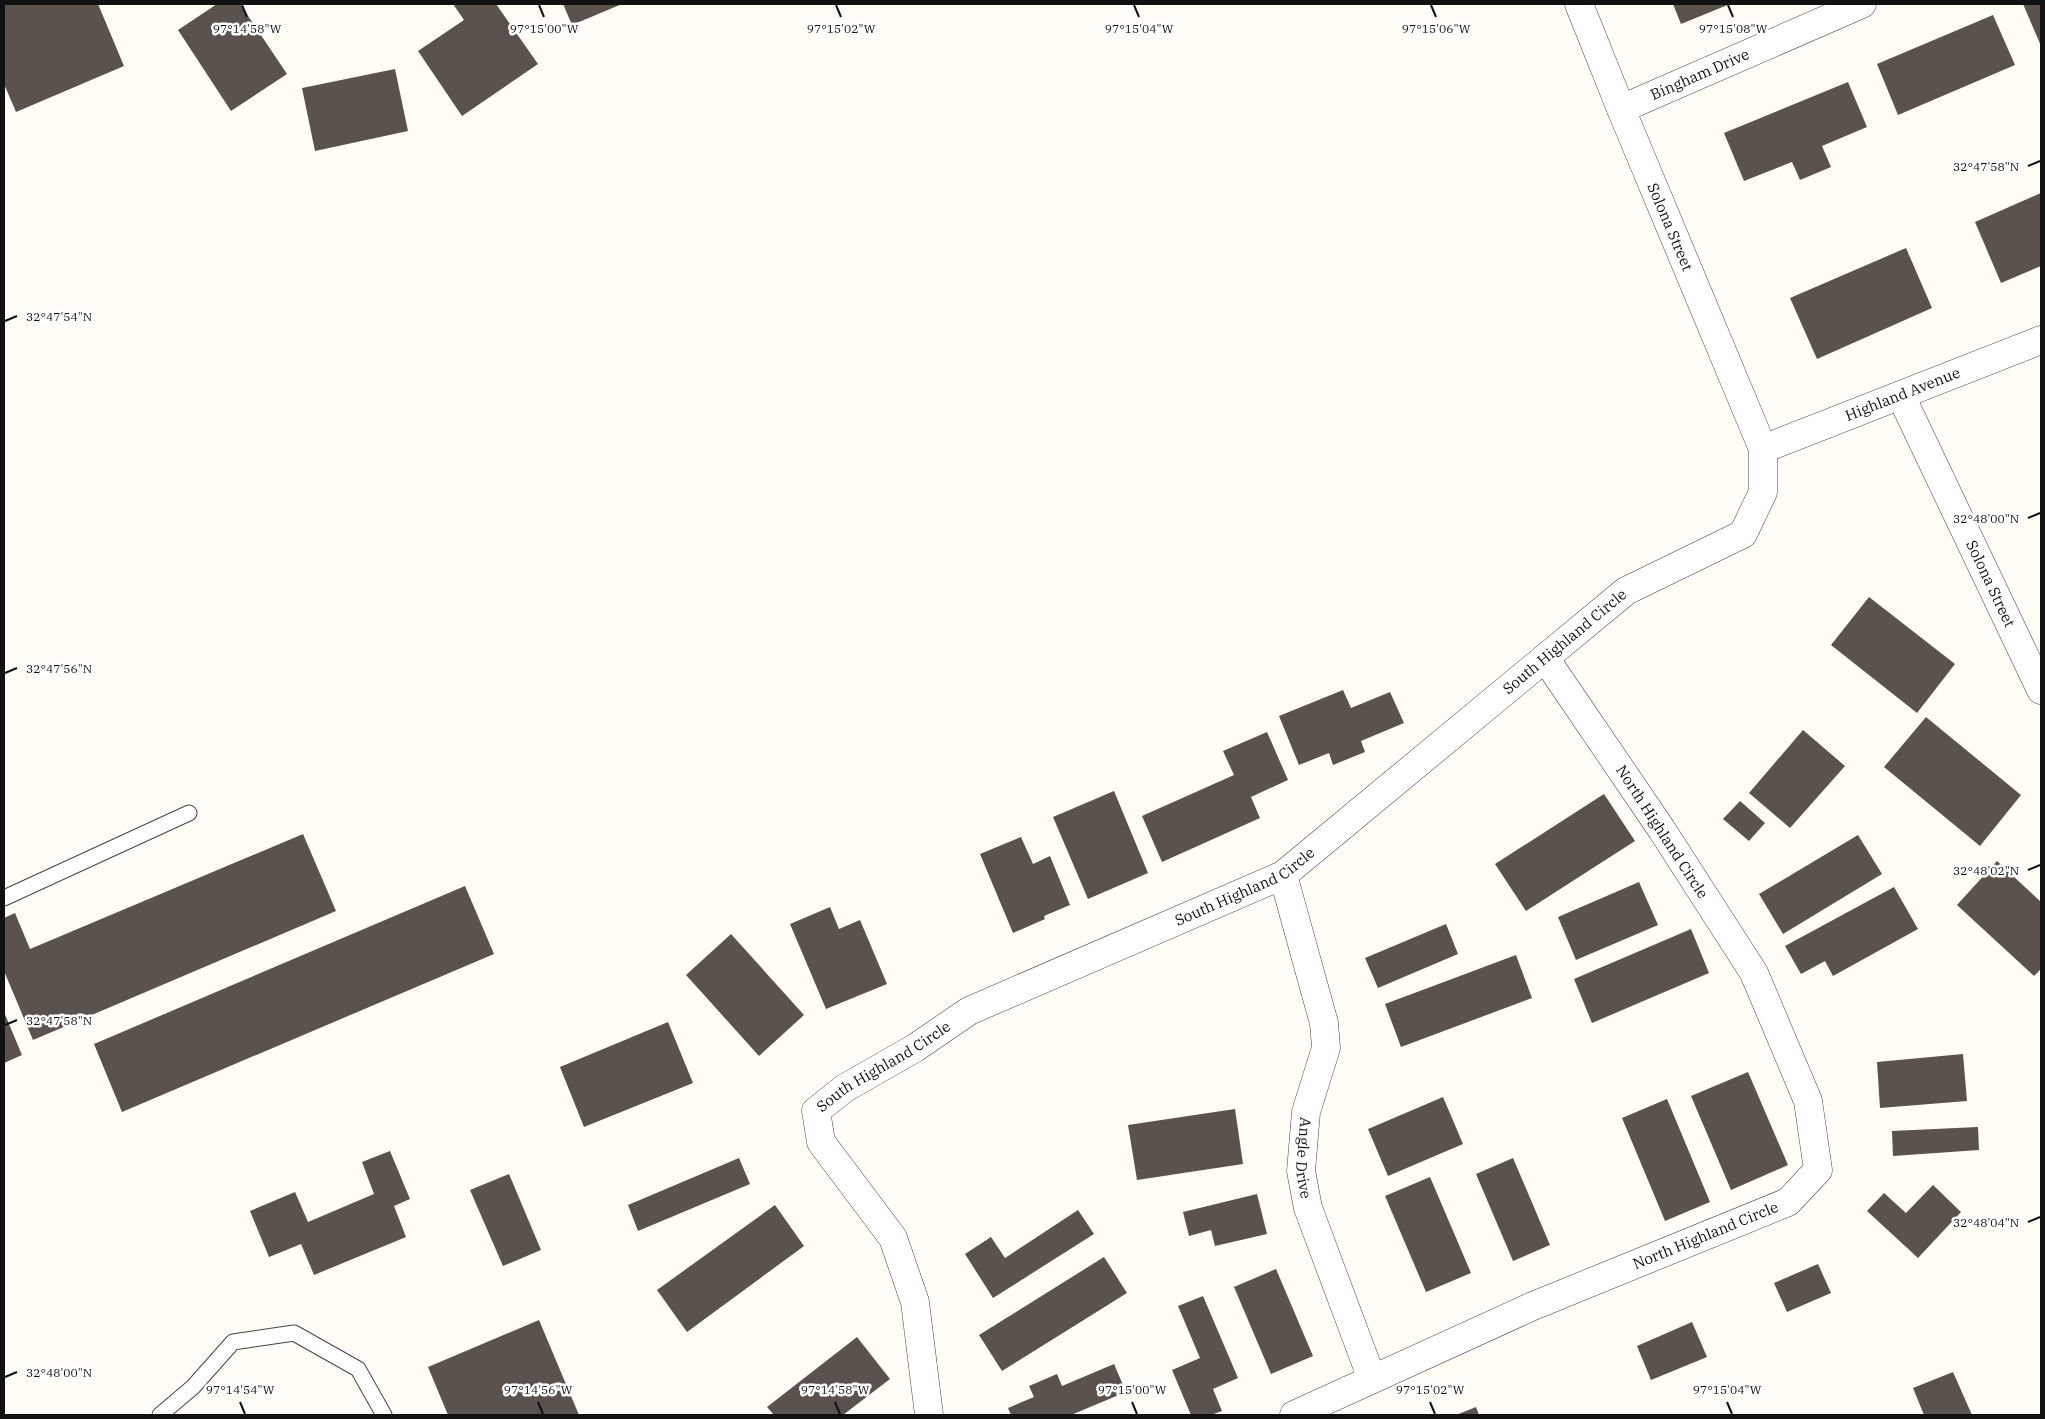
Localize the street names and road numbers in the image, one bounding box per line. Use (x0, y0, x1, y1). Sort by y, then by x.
street label: Bingham Drive (1647, 44, 1752, 104)
street label: Solona Street (1643, 180, 1697, 274)
street label: Highland Avenue (1842, 363, 1963, 425)
street label: Solona Street (1962, 537, 2020, 630)
street label: South Highland Circle (1499, 585, 1630, 698)
street label: North Highland Circle (1612, 761, 1713, 902)
street label: South Highland Circle (1172, 843, 1318, 930)
street label: South Highland Circle (812, 1017, 954, 1116)
street label: Angle Drive (1292, 1117, 1316, 1200)
street label: North Highland Circle (1630, 1197, 1781, 1273)

